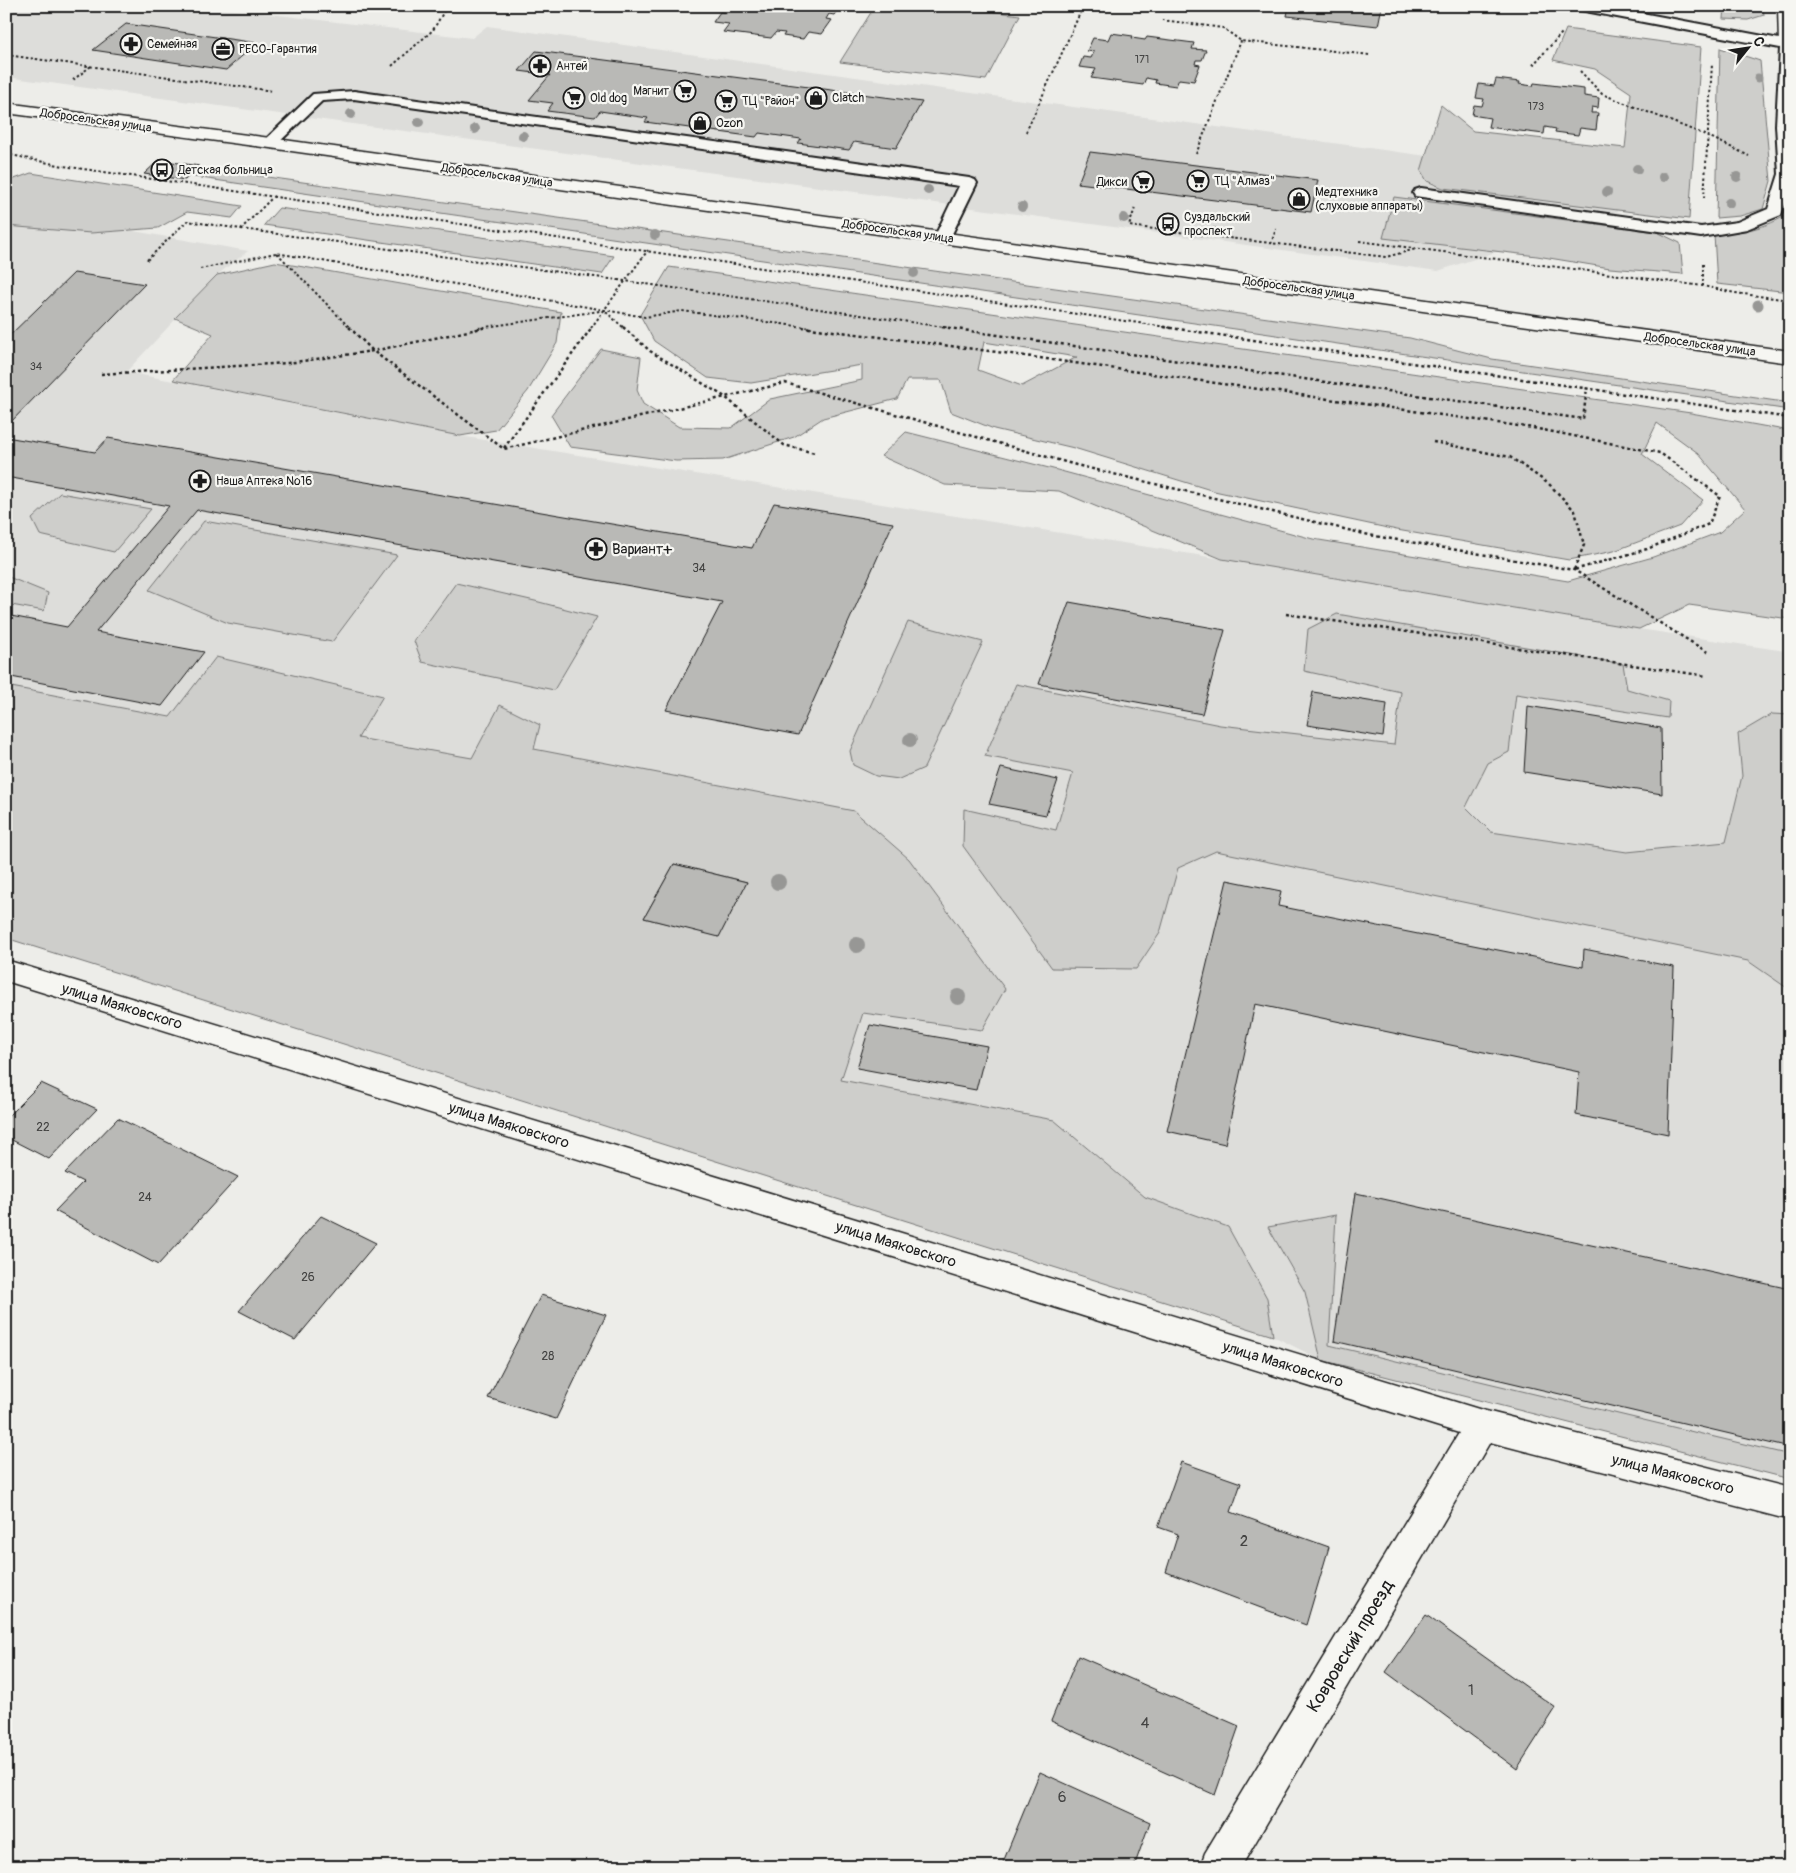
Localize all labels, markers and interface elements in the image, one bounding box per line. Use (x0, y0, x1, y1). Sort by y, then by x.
north arrow (1724, 22, 1774, 72)
pharmacy icon: Семейная (119, 32, 143, 56)
text: С (1749, 34, 1769, 50)
place label: Семейная (147, 37, 197, 52)
office icon: РЕСО-Гарантия (211, 37, 235, 61)
place label: РЕСО-Гарантия (239, 42, 317, 57)
house number: 171 (1135, 53, 1149, 66)
pharmacy icon: Антей (528, 54, 552, 78)
place label: Антей (556, 59, 588, 74)
supermarket icon: Магнит (673, 79, 697, 103)
place label: Магнит (633, 84, 669, 99)
supermarket icon: Old dog (562, 86, 586, 110)
shop icon: Clatch (804, 86, 828, 110)
supermarket icon: ТЦ "Район" (714, 89, 738, 113)
place label: Old dog (590, 91, 627, 106)
place label: Clatch (832, 91, 864, 106)
place label: ТЦ "Район" (742, 94, 799, 109)
house number: 173 (1528, 100, 1544, 113)
street label: Добросельская улица (38, 105, 153, 136)
shop icon: Ozon (688, 111, 712, 135)
place label: Ozon (716, 116, 743, 131)
bus stop icon: Детская больница (150, 158, 174, 182)
street label: Добросельская улица (439, 160, 554, 191)
place label: Детская больница (177, 163, 273, 178)
supermarket icon: ТЦ "Алмаз" (1186, 169, 1210, 193)
supermarket icon: Дикси (1131, 170, 1155, 194)
place label: ТЦ "Алмаз" (1214, 174, 1275, 189)
place label: Дикси (1096, 175, 1128, 190)
place label: Медтехника (слуховые аппараты) (1315, 185, 1424, 214)
shop icon: Медтехника (слуховые аппараты) (1287, 187, 1311, 211)
place label: Суздальский проспект (1184, 210, 1251, 239)
bus stop icon: Суздальский проспект (1156, 212, 1180, 236)
street label: Добросельская улица (840, 216, 955, 247)
street label: Добросельская улица (1241, 273, 1356, 304)
street label: Добросельская улица (1642, 329, 1757, 360)
house number: 34 (30, 360, 43, 373)
pharmacy icon: Наша Аптека №16 (188, 469, 212, 493)
place label: Наша Аптека №16 (216, 474, 312, 489)
pharmacy icon: Вариант+ (584, 537, 608, 561)
place label: Вариант+ (612, 540, 672, 559)
house number: 34 (692, 561, 706, 576)
street label: улица Маяковского (58, 979, 184, 1034)
street label: улица Маяковского (445, 1098, 571, 1153)
house number: 22 (36, 1120, 50, 1135)
house number: 24 (138, 1190, 152, 1205)
street label: улица Маяковского (832, 1217, 958, 1272)
house number: 26 (301, 1270, 315, 1285)
street label: улица Маяковского (1219, 1337, 1345, 1392)
house number: 28 (542, 1349, 554, 1364)
street label: улица Маяковского (1609, 1450, 1736, 1499)
house number: 2 (1240, 1532, 1248, 1551)
street label: Ковровский проезд (1302, 1576, 1399, 1717)
house number: 1 (1468, 1681, 1474, 1700)
house number: 4 (1141, 1714, 1150, 1733)
house number: 6 (1058, 1788, 1066, 1807)

